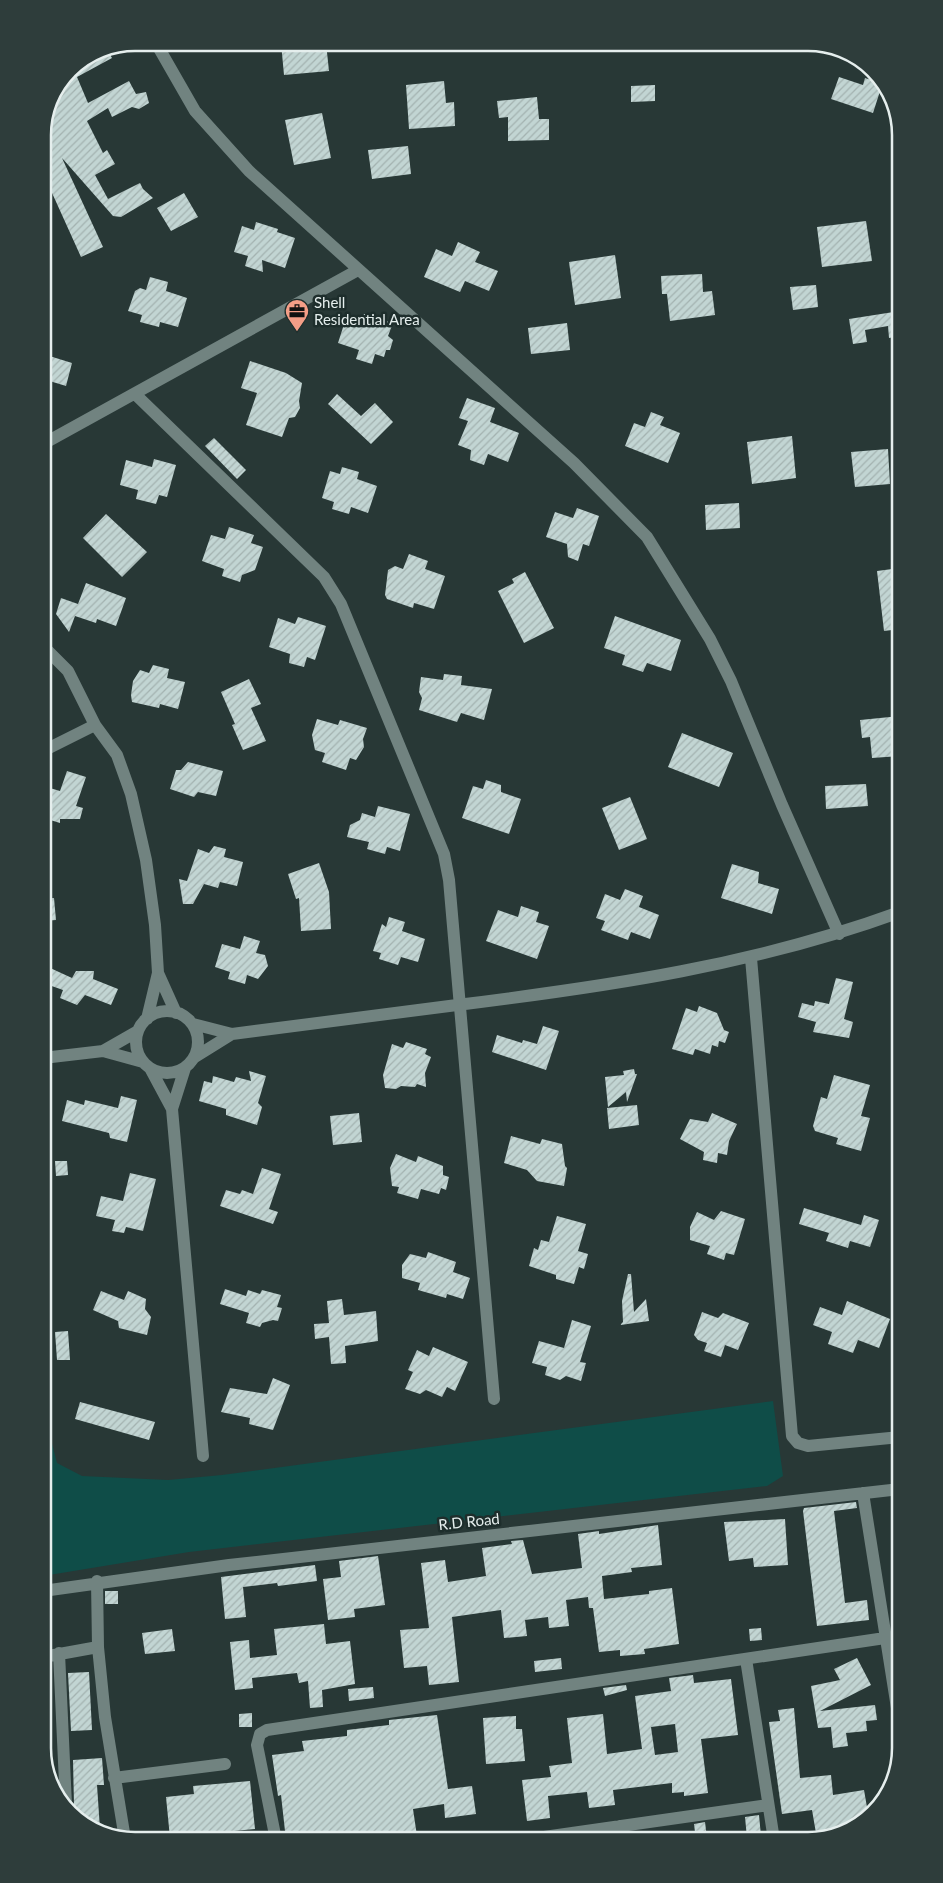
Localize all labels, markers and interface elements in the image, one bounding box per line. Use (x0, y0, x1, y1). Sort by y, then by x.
place label: Shell Residential Area (314, 293, 420, 328)
office icon: Shell Residential Area (284, 298, 310, 332)
street label: R.D Road (437, 1509, 501, 1533)

